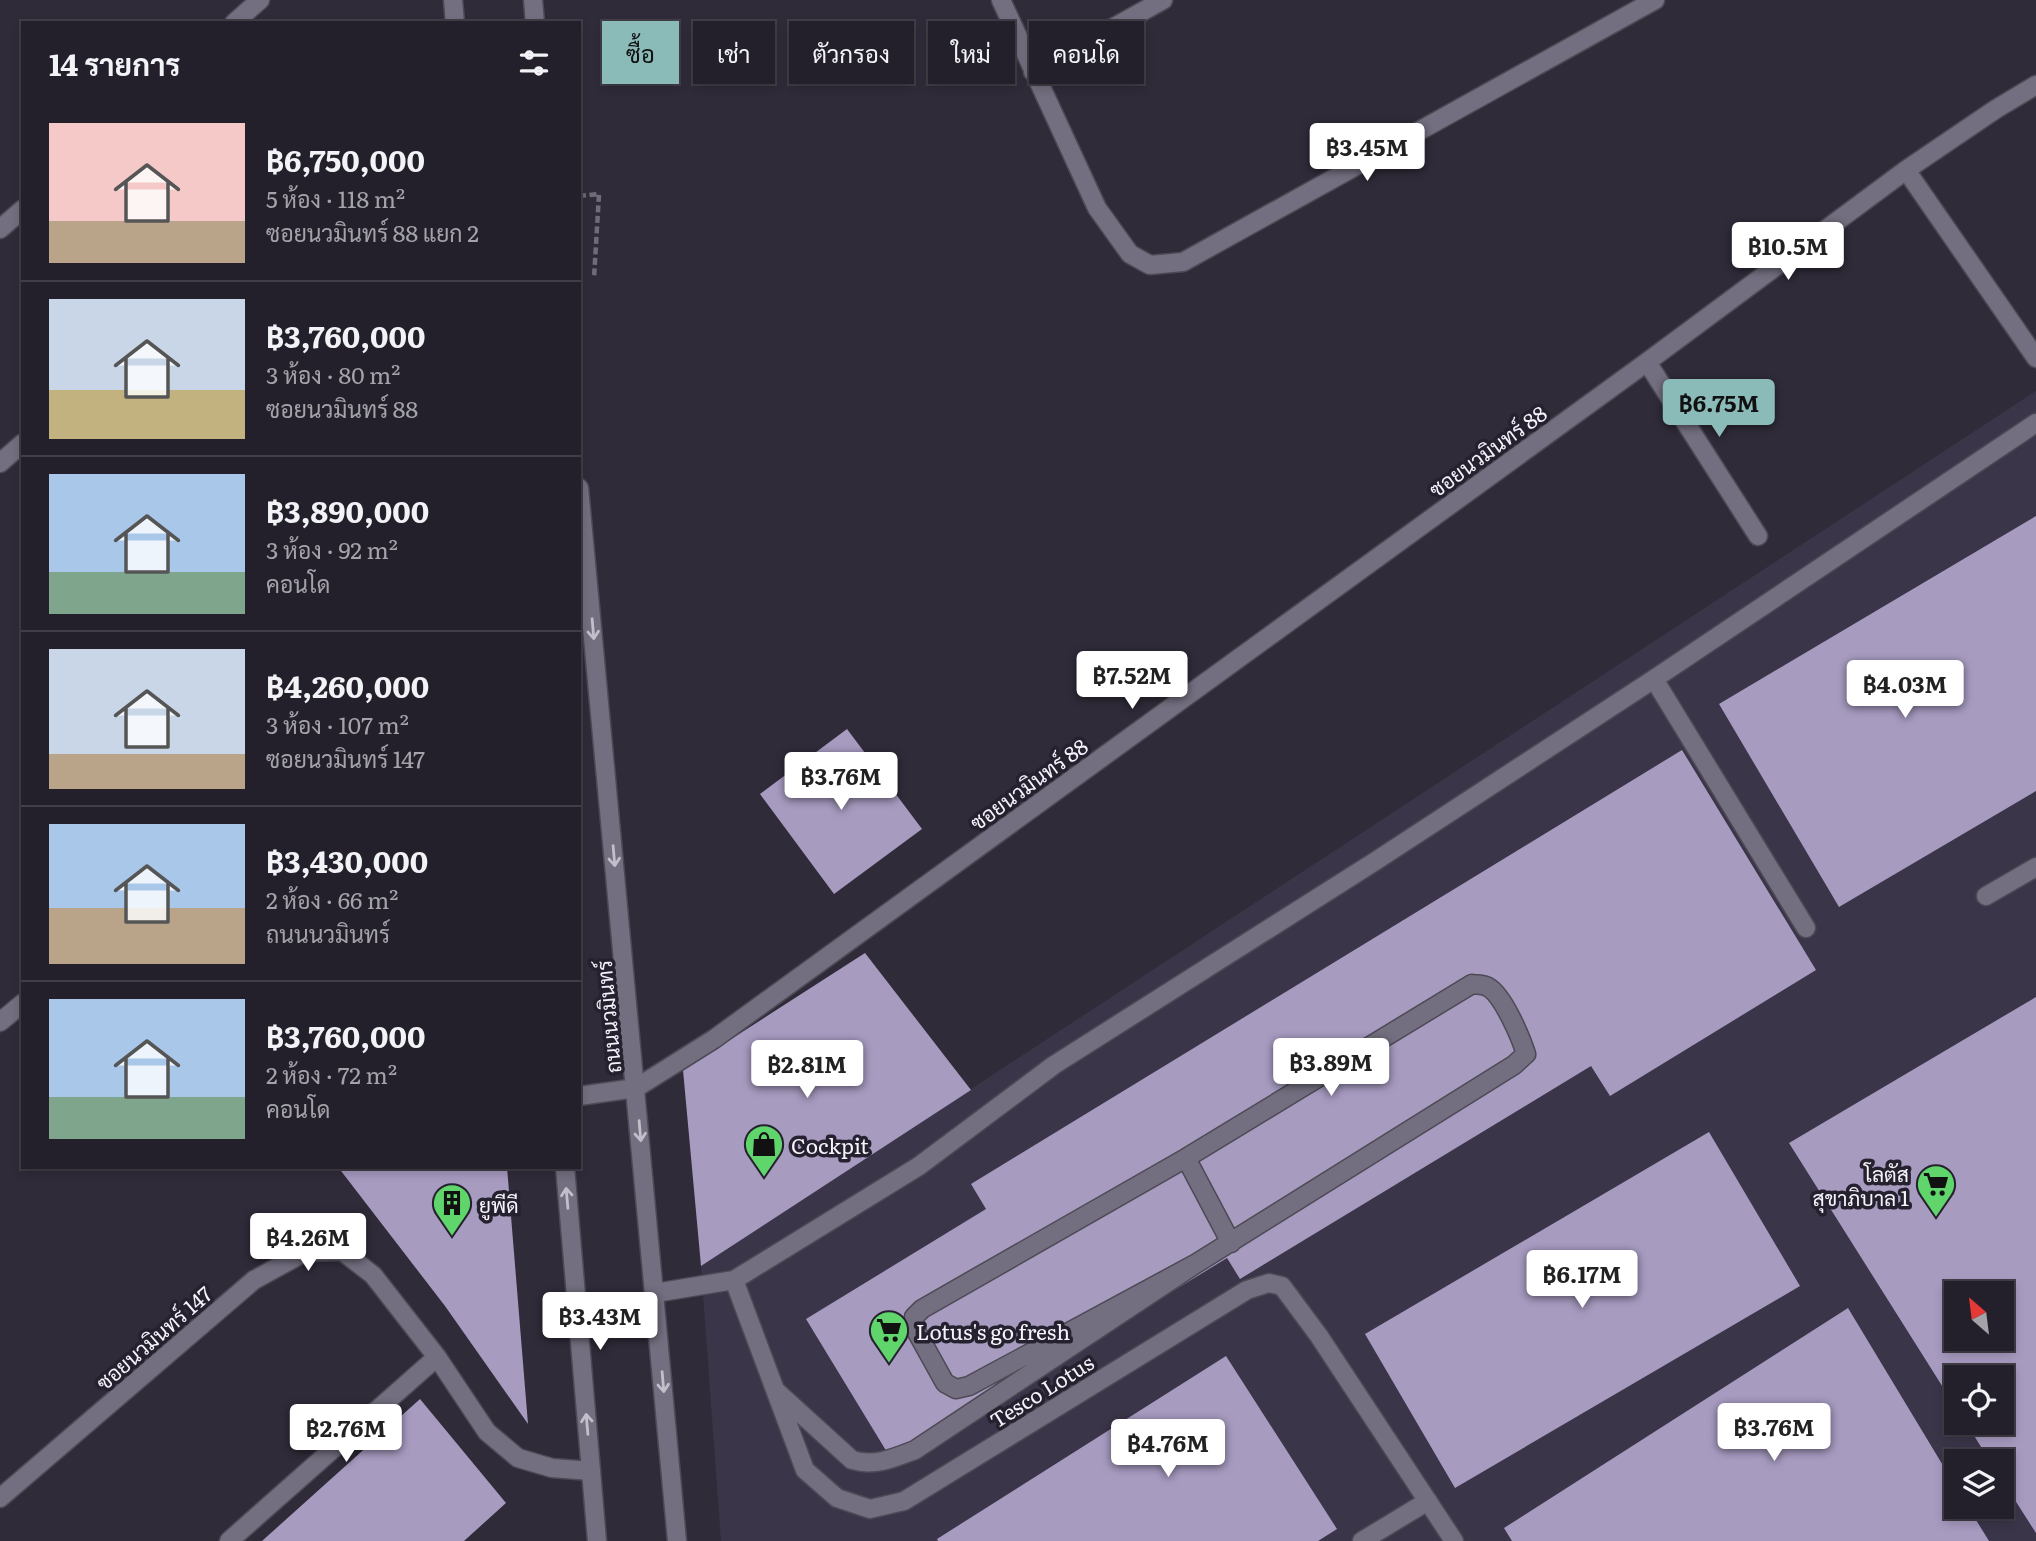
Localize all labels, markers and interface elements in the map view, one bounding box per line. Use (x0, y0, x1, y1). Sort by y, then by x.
chip: ซื้อ (602, 21, 679, 84)
chip: เช่า (693, 21, 775, 84)
chip: ตัวกรอง (789, 21, 914, 84)
chip: ใหม่ (928, 21, 1015, 84)
chip: คอนโด (1029, 21, 1144, 84)
text: 14 รายการ (49, 41, 180, 85)
icon: filters (515, 44, 553, 82)
pin: ฿3.45M (1310, 124, 1424, 183)
text: ฿3.45M (1326, 129, 1408, 163)
text: ฿6,750,000 (266, 137, 425, 181)
icon: home (105, 151, 189, 235)
text: 5 ห้อง · 118 m² (266, 181, 405, 215)
text: ซอยนวมินทร์ 88 แยก 2 (266, 215, 479, 249)
pin: ฿10.5M (1731, 222, 1845, 282)
text: ฿10.5M (1748, 228, 1828, 262)
text: ฿3,760,000 (266, 313, 426, 357)
icon: home (105, 327, 189, 411)
text: 3 ห้อง · 80 m² (266, 357, 401, 391)
pin: ฿6.75M (1662, 380, 1776, 439)
text: ฿6.75M (1679, 385, 1759, 419)
text: ซอยนวมินทร์ 88 (266, 391, 418, 425)
street label: ซอยนวมินทร์ 88 (1422, 397, 1552, 503)
text: ฿3,890,000 (266, 488, 429, 532)
icon: home (105, 502, 189, 586)
text: 3 ห้อง · 92 m² (266, 532, 398, 566)
text: คอนโด (266, 566, 330, 600)
one-way arrow (587, 617, 600, 640)
pin: ฿7.52M (1075, 652, 1189, 711)
text: ฿7.52M (1093, 657, 1171, 691)
pin: ฿4.03M (1848, 660, 1962, 720)
text: ฿4,260,000 (266, 663, 429, 707)
text: ฿4.03M (1863, 666, 1947, 700)
icon: home (105, 677, 189, 761)
text: 3 ห้อง · 107 m² (266, 707, 409, 741)
street label: ซอยนวมินทร์ 88 (963, 730, 1093, 836)
text: ซอยนวมินทร์ 147 (266, 741, 425, 775)
pin: ฿3.76M (784, 752, 898, 812)
text: ฿3.76M (801, 758, 881, 792)
text: ฿3,430,000 (266, 838, 428, 882)
one-way arrow (608, 844, 621, 866)
icon: home (105, 852, 189, 936)
text: 2 ห้อง · 66 m² (266, 882, 398, 916)
text: ถนนนวมินทร์ (266, 916, 390, 950)
street label: ถนนนวมินทร์ (587, 959, 627, 1075)
text: ฿3,760,000 (266, 1013, 426, 1057)
icon: home (105, 1027, 189, 1111)
pin: ฿3.89M (1274, 1038, 1388, 1098)
pin: ฿2.81M (750, 1040, 864, 1100)
text: ฿3.89M (1289, 1044, 1373, 1078)
text: ฿2.81M (767, 1046, 847, 1080)
text: 2 ห้อง · 72 m² (266, 1057, 397, 1091)
text: คอนโด (266, 1091, 330, 1125)
one-way arrow (634, 1119, 647, 1142)
shop icon: Cockpit (743, 1123, 785, 1178)
place label: Cockpit (791, 1129, 869, 1160)
place label: โลตัส สุขาภิบาล 1 (1813, 1157, 1909, 1213)
supermarket icon: โลตัส สุขาภิบาล 1 (1915, 1163, 1957, 1218)
building icon: ยูพีดี (431, 1182, 473, 1237)
one-way arrow (560, 1187, 573, 1209)
place label: ยูพีดี (479, 1188, 519, 1221)
pin: ฿4.26M (251, 1214, 365, 1273)
text: ฿4.26M (266, 1219, 350, 1253)
pin: ฿6.17M (1525, 1250, 1639, 1310)
text: ฿6.17M (1543, 1256, 1621, 1290)
street label: ซอยนวมินทร์ 147 (88, 1277, 218, 1396)
north arrow (1944, 1281, 2014, 1351)
map controls (1944, 1281, 2014, 1519)
pin: ฿3.43M (543, 1292, 657, 1352)
text: ฿3.43M (559, 1298, 641, 1332)
supermarket icon: Lotus's go fresh (868, 1309, 910, 1364)
place label: Lotus's go fresh (916, 1315, 1070, 1346)
street label: Tesco Lotus (983, 1346, 1099, 1434)
button: locate (1944, 1365, 2014, 1435)
one-way arrow (657, 1370, 670, 1393)
pin: ฿2.76M (289, 1404, 403, 1464)
pin: ฿3.76M (1717, 1404, 1831, 1463)
text: ฿3.76M (1734, 1409, 1814, 1443)
text: ฿2.76M (306, 1410, 386, 1444)
one-way arrow (580, 1413, 593, 1436)
pin: ฿4.76M (1111, 1420, 1225, 1479)
text: ฿4.76M (1127, 1425, 1209, 1459)
button: layers (1944, 1449, 2014, 1519)

